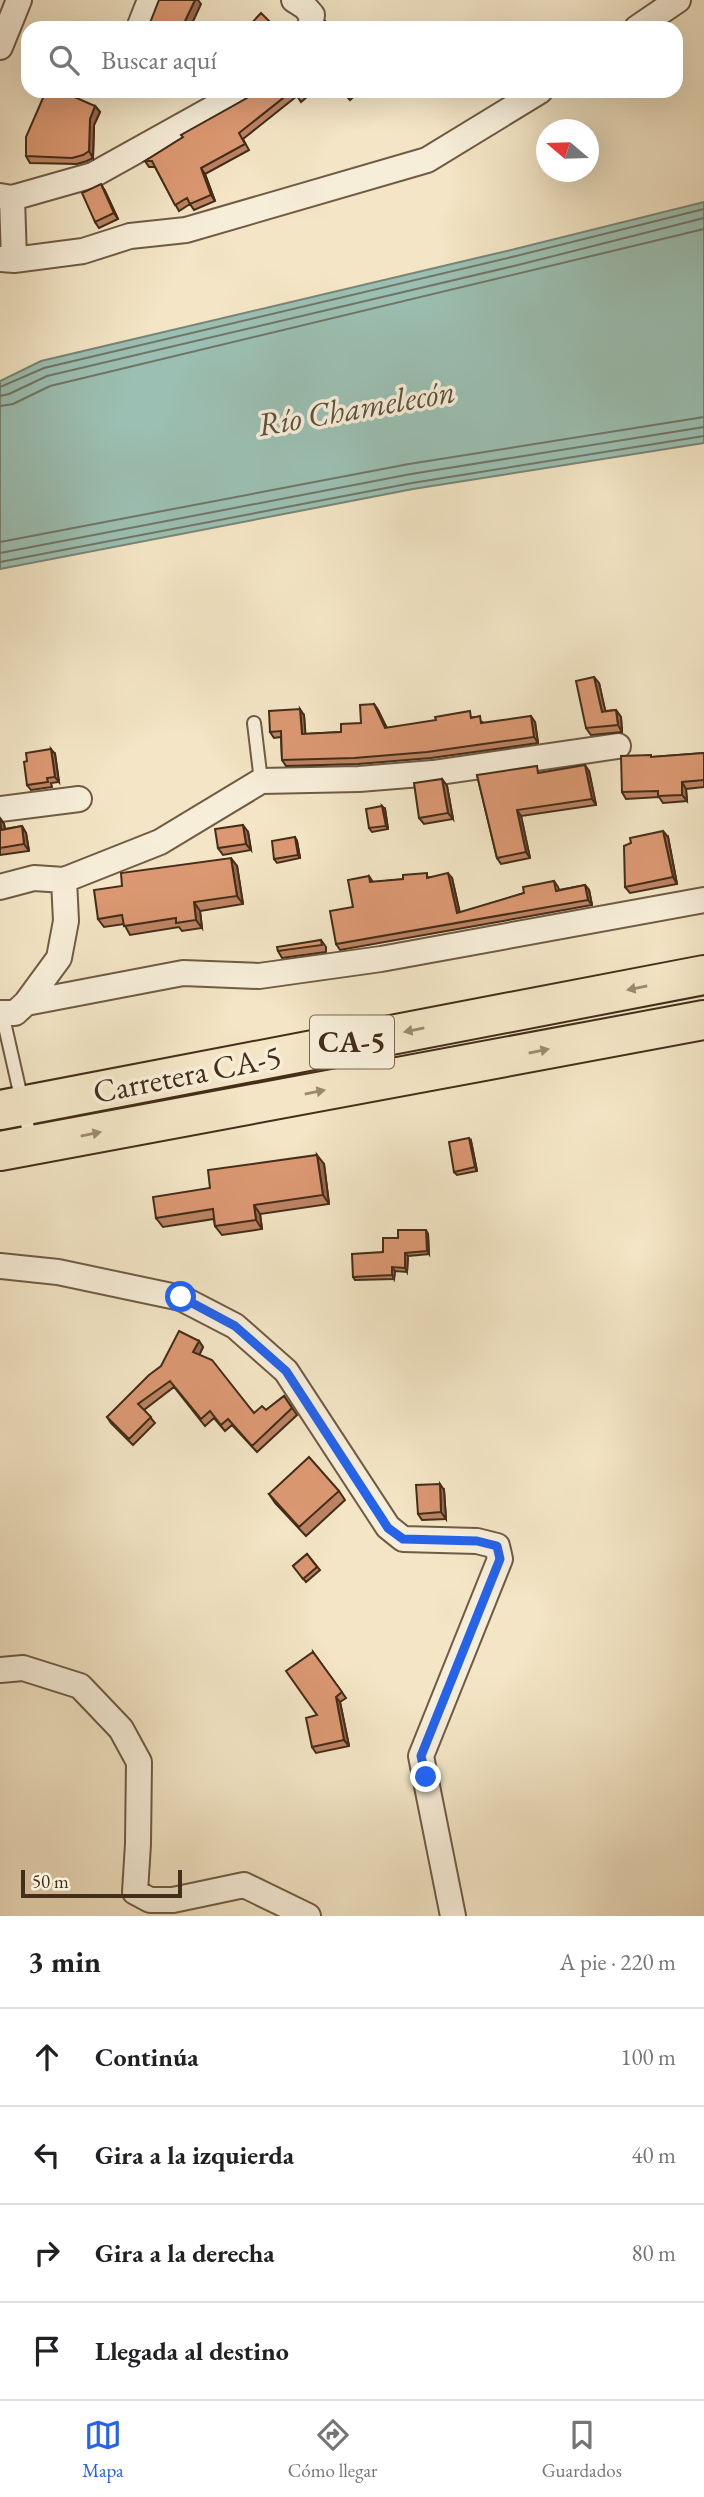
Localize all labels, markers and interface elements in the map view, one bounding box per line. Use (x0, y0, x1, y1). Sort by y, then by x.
search box (21, 21, 683, 98)
icon: search (45, 41, 83, 79)
text: Buscar aquí (101, 43, 217, 77)
north arrow (536, 119, 599, 182)
water label: Río Chamelecón (254, 369, 458, 446)
one-way arrow (626, 982, 648, 993)
road number: CA-5 (310, 1016, 394, 1068)
one-way arrow (403, 1025, 425, 1036)
street label: Carretera CA-5 (89, 1035, 285, 1113)
one-way arrow (528, 1045, 550, 1056)
one-way arrow (304, 1087, 326, 1098)
one-way arrow (80, 1128, 102, 1139)
route start (165, 1281, 196, 1312)
route end (410, 1761, 441, 1792)
scale bar (21, 1867, 182, 1899)
text: 50 m (32, 1869, 69, 1894)
text: 3 min (28, 1942, 101, 1981)
text: A pie · 220 m (560, 1947, 676, 1977)
icon: ahead (28, 2038, 66, 2076)
text: Continúa (95, 2040, 199, 2074)
text: 100 m (620, 2042, 676, 2072)
icon: left (28, 2136, 66, 2174)
text: Gira a la izquierda (95, 2138, 294, 2172)
text: 40 m (631, 2140, 676, 2170)
icon: right (28, 2234, 66, 2272)
text: Gira a la derecha (95, 2236, 275, 2270)
text: 80 m (631, 2238, 676, 2268)
icon: arrive (28, 2332, 66, 2370)
text: Llegada al destino (95, 2334, 289, 2368)
tab: Mapa (82, 2416, 124, 2483)
tab: Cómo llegar (288, 2416, 377, 2483)
tab: Guardados (542, 2416, 622, 2483)

